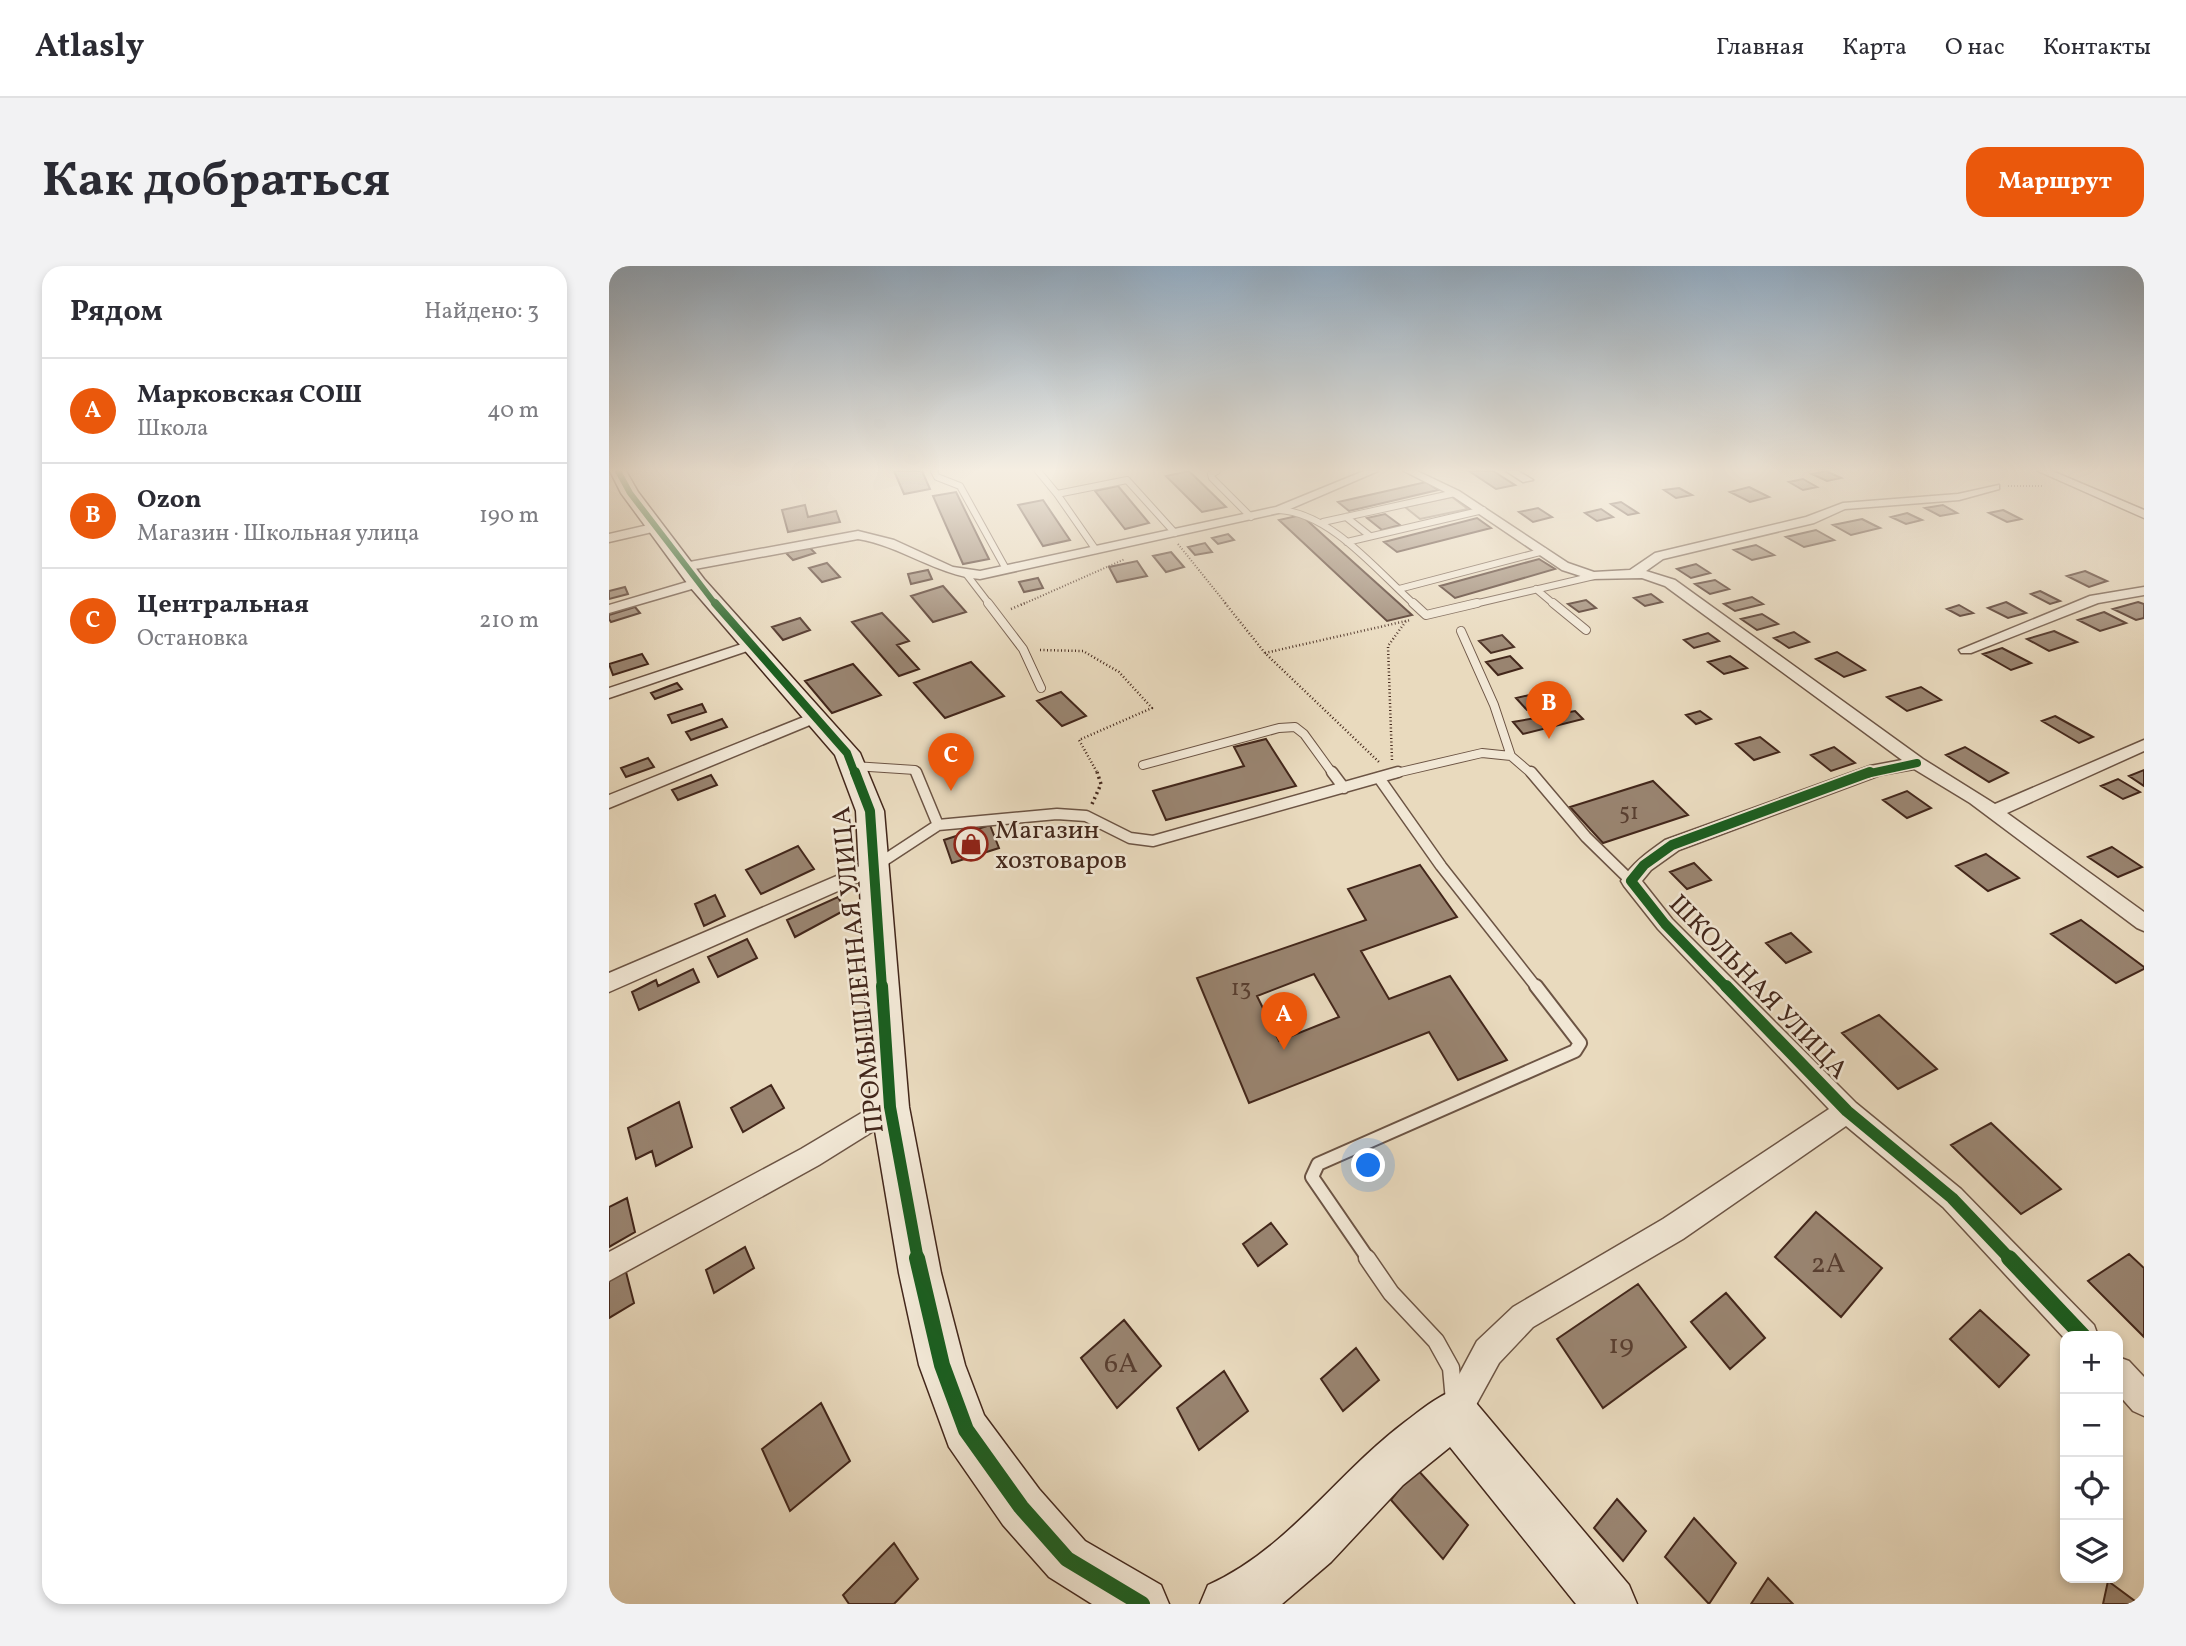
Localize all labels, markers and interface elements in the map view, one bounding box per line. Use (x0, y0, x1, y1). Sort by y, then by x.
text: Atlasly (35, 25, 144, 71)
text: Главная (1716, 31, 1804, 65)
text: Карта (1842, 31, 1907, 65)
text: О нас (1945, 31, 2005, 65)
text: Контакты (2043, 31, 2151, 65)
button: Маршрут (1966, 147, 2144, 217)
text: Как добраться (42, 148, 390, 217)
text: Рядом (70, 291, 163, 333)
text: Найдено: 3 (424, 296, 539, 328)
text: Марковская СОШ (137, 377, 362, 413)
text: A (85, 395, 101, 427)
text: 40 m (487, 395, 539, 427)
text: Школа (137, 413, 208, 445)
text: Ozon (137, 482, 202, 518)
text: B (85, 500, 101, 532)
text: 190 m (479, 500, 539, 532)
text: Магазин · Школьная улица (137, 518, 420, 550)
text: Центральная (137, 587, 309, 623)
text: C (86, 605, 100, 637)
text: 210 m (479, 605, 539, 637)
text: Остановка (137, 623, 249, 655)
pin: B (1526, 681, 1572, 739)
pin: C (928, 733, 974, 791)
house number: 51 (1619, 797, 1639, 829)
street label: ПРОМЫШЛЕННАЯ УЛИЦА (824, 805, 894, 1135)
place label: Магазин хозтоваров (995, 813, 1127, 879)
shop icon: Магазин хозтоваров (952, 825, 990, 863)
street label: ШКОЛЬНАЯ УЛИЦА (1660, 887, 1855, 1088)
house number: 13 (1231, 973, 1251, 1005)
pin: A (1261, 992, 1307, 1050)
your location (1351, 1148, 1385, 1182)
house number: 2А (1811, 1245, 1846, 1284)
house number: 19 (1608, 1326, 1634, 1365)
map controls (2060, 1331, 2123, 1583)
button: + (2060, 1331, 2123, 1394)
house number: 6А (1104, 1345, 1138, 1384)
button: − (2060, 1394, 2123, 1457)
button: locate (2060, 1457, 2123, 1520)
button: layers (2060, 1520, 2123, 1583)

